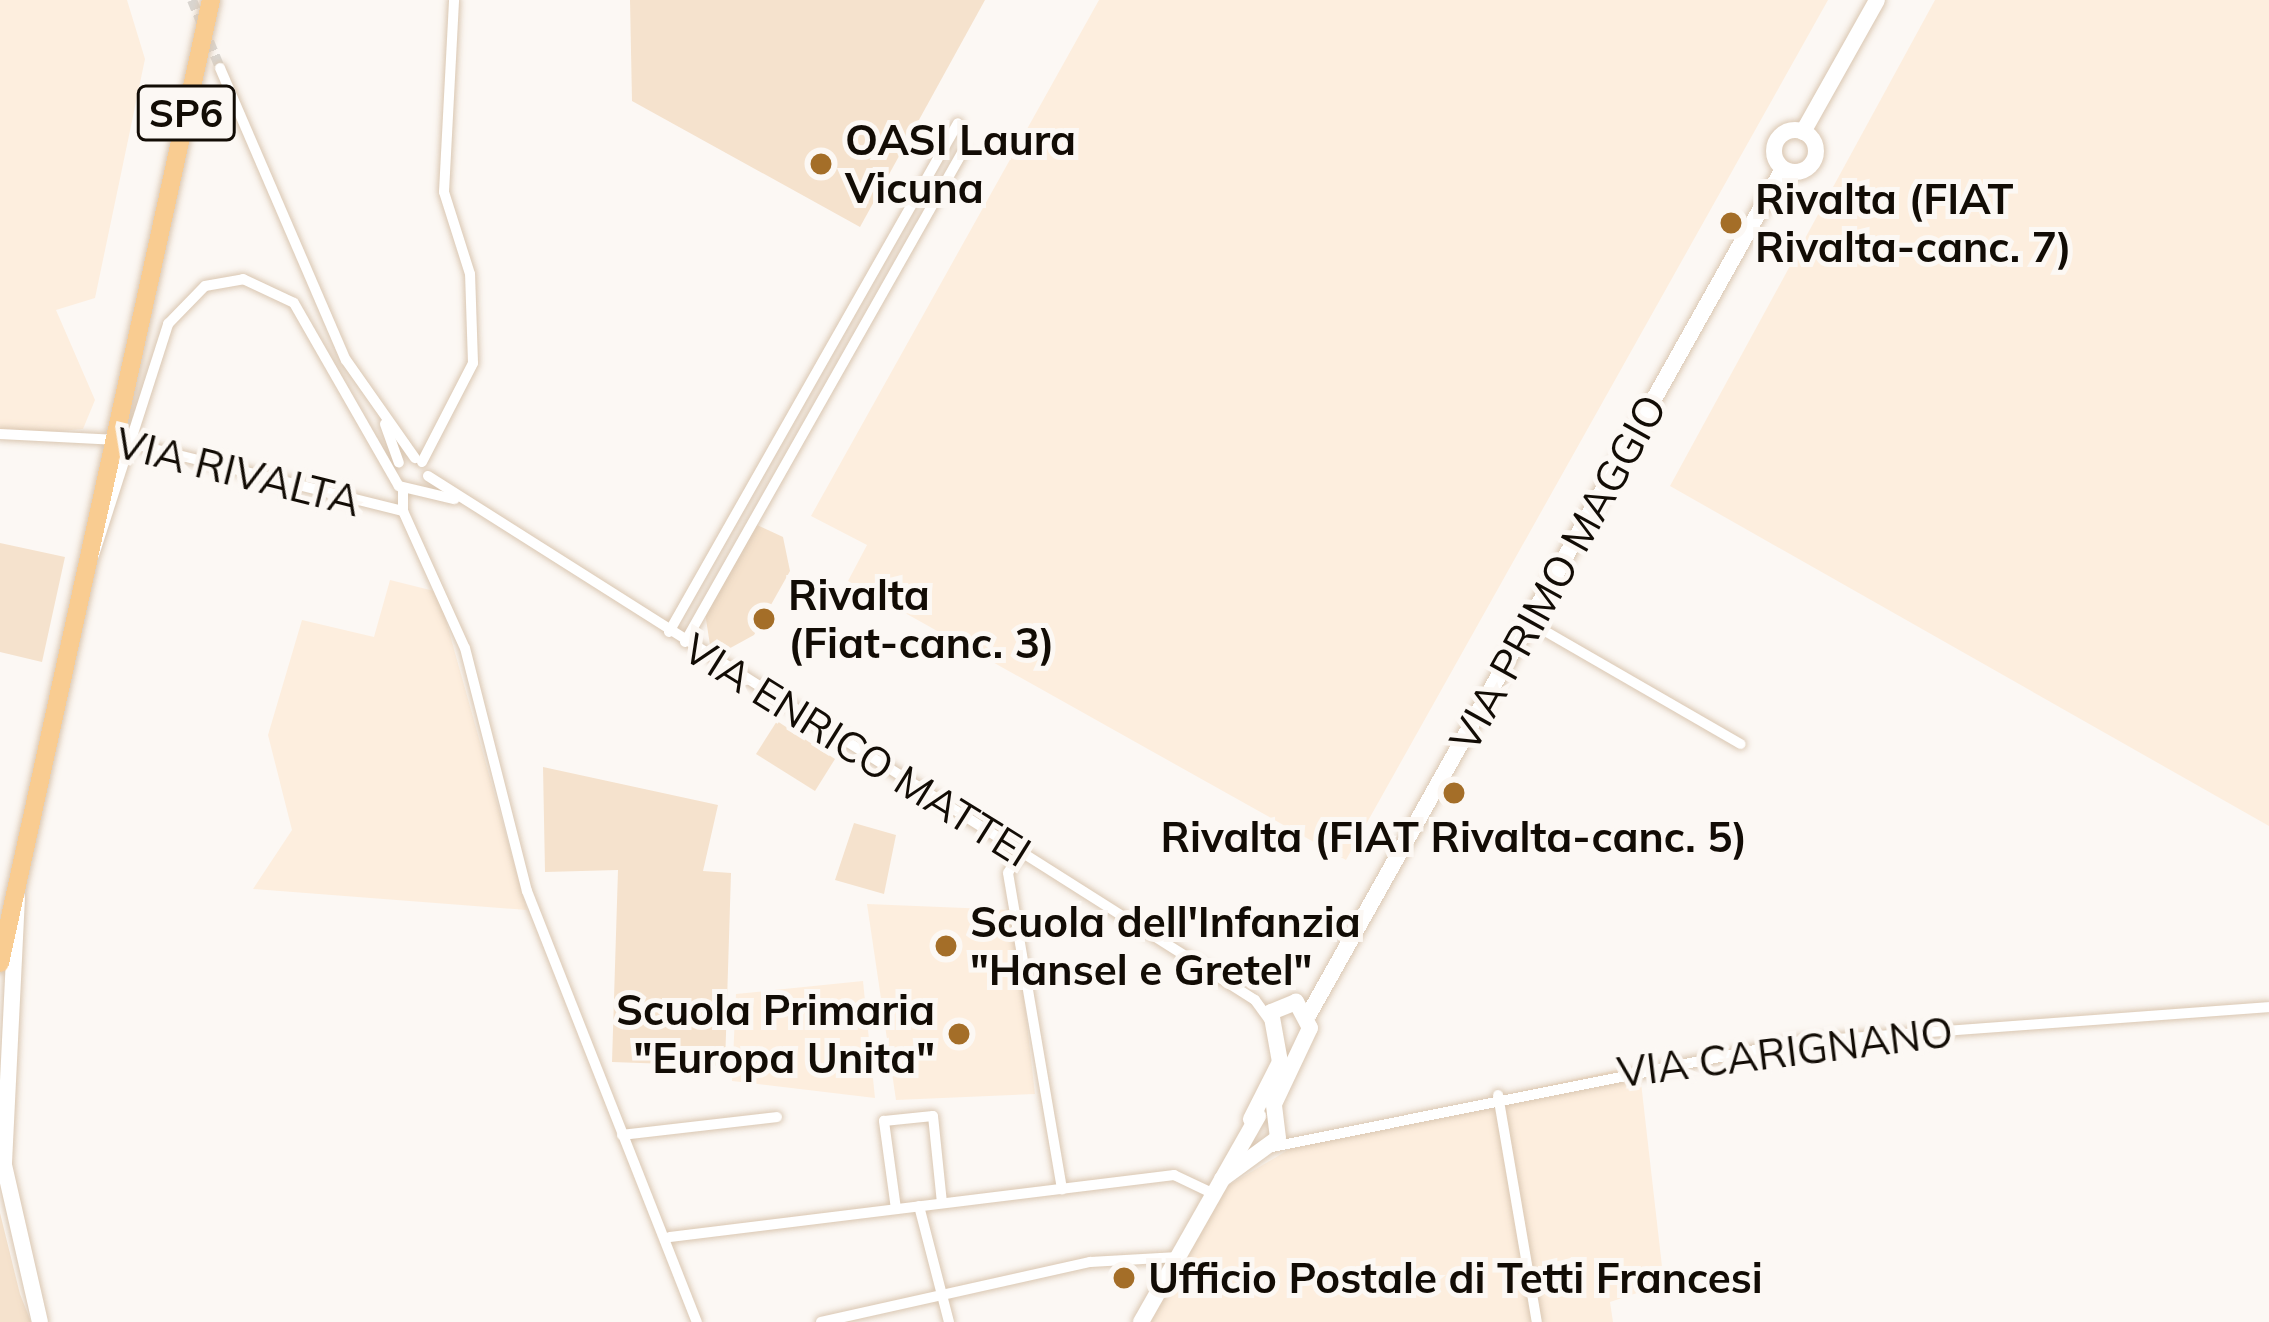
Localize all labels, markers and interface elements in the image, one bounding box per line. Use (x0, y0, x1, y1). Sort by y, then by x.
road number: SP6 (135, 80, 237, 146)
place label: OASI Laura Vicuna (845, 115, 1076, 213)
marker: OASI Laura Vicuna (808, 151, 834, 177)
place label: Rivalta (FIAT Rivalta-canc. 7) (1755, 174, 2072, 272)
marker: Rivalta (FIAT Rivalta-canc. 7) (1718, 210, 1744, 236)
street label: VIA PRIMO MAGGIO (1439, 386, 1677, 760)
street label: VIA RIVALTA (110, 417, 366, 527)
place label: Rivalta (Fiat-canc. 3) (788, 570, 1055, 668)
marker: Rivalta (Fiat-canc. 3) (751, 606, 777, 632)
street label: VIA ENRICO MATTEI (674, 623, 1040, 877)
marker: Rivalta (FIAT Rivalta-canc. 5) (1441, 780, 1467, 806)
place label: Rivalta (FIAT Rivalta-canc. 5) (1161, 812, 1747, 862)
place label: Scuola dell'Infanzia "Hansel e Gretel" (970, 897, 1361, 996)
marker: Scuola dell'Infanzia "Hansel e Gretel" (933, 933, 959, 959)
place label: Scuola Primaria "Europa Unita" (616, 985, 935, 1084)
street label: VIA CARIGNANO (1614, 1006, 1956, 1098)
marker: Scuola Primaria "Europa Unita" (946, 1021, 972, 1047)
place label: Ufficio Postale di Tetti Francesi (1148, 1253, 1763, 1303)
marker: Ufficio Postale di Tetti Francesi (1111, 1265, 1137, 1291)

